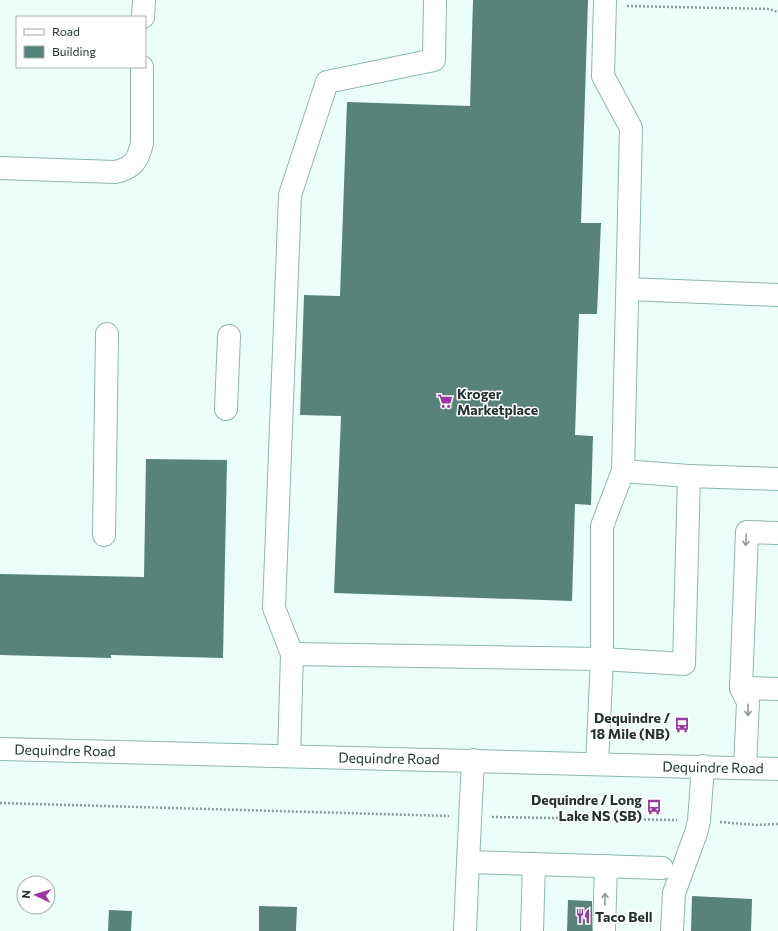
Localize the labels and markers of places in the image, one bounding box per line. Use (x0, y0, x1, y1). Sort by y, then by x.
place label: Kroger Marketplace (457, 385, 538, 418)
supermarket icon: Kroger Marketplace (436, 392, 454, 410)
place label: Dequindre / 18 Mile (NB) (590, 709, 671, 742)
bus stop icon: Dequindre / 18 Mile (NB) (673, 716, 691, 734)
place label: Dequindre / Long Lake NS (SB) (531, 791, 642, 824)
bus stop icon: Dequindre / Long Lake NS (SB) (645, 798, 663, 816)
restaurant icon: Taco Bell (574, 907, 592, 925)
place label: Taco Bell (595, 908, 653, 925)

